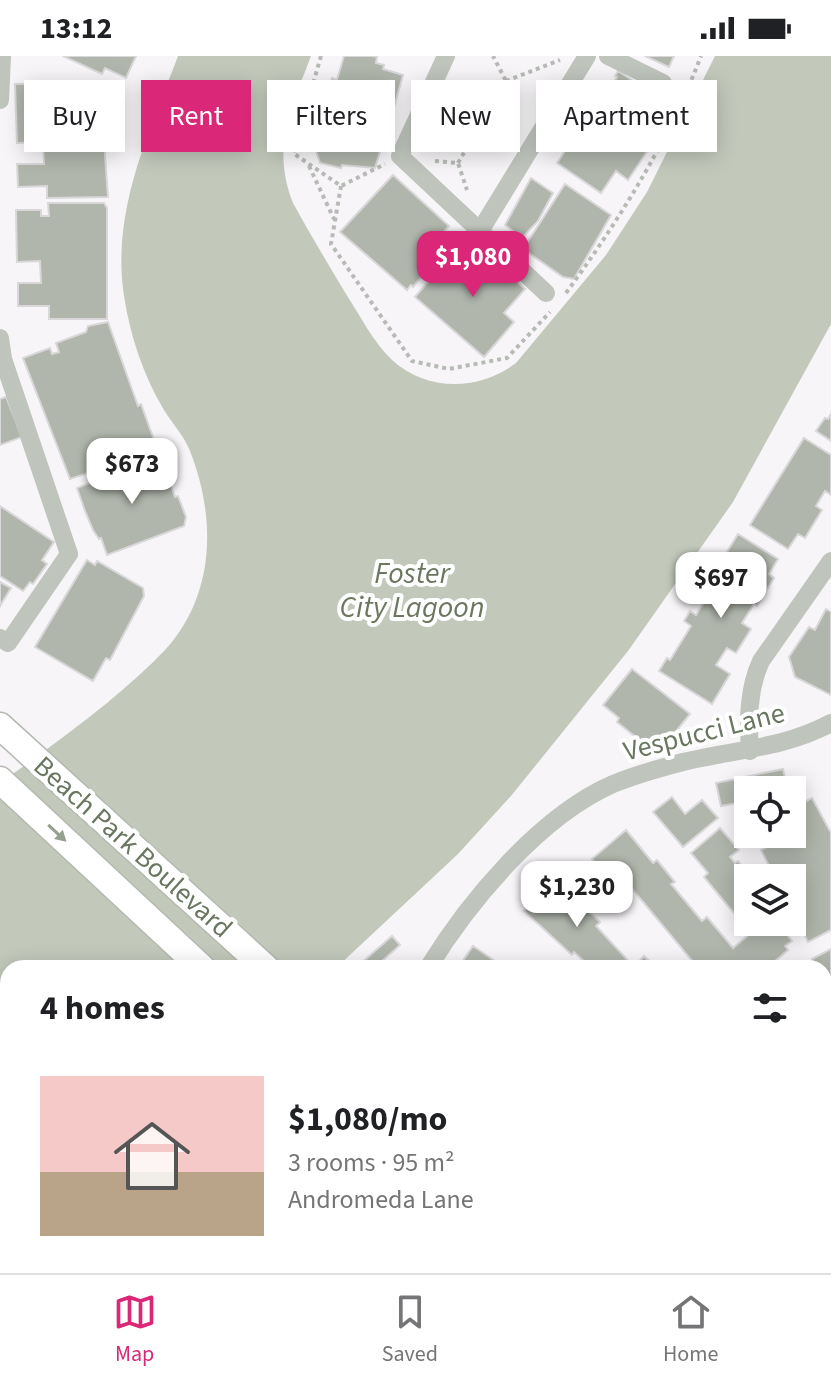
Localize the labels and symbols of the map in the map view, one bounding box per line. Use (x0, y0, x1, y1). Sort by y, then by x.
pin: $1,080 (408, 231, 538, 299)
pin: $673 (85, 438, 179, 506)
water label: Foster City Lagoon (340, 552, 484, 629)
pin: $697 (674, 552, 768, 620)
street label: Vespucci Lane (619, 693, 789, 771)
street label: Beach Park Boulevard (25, 747, 241, 947)
one-way arrow (47, 823, 66, 841)
pin: $1,230 (512, 861, 642, 929)

